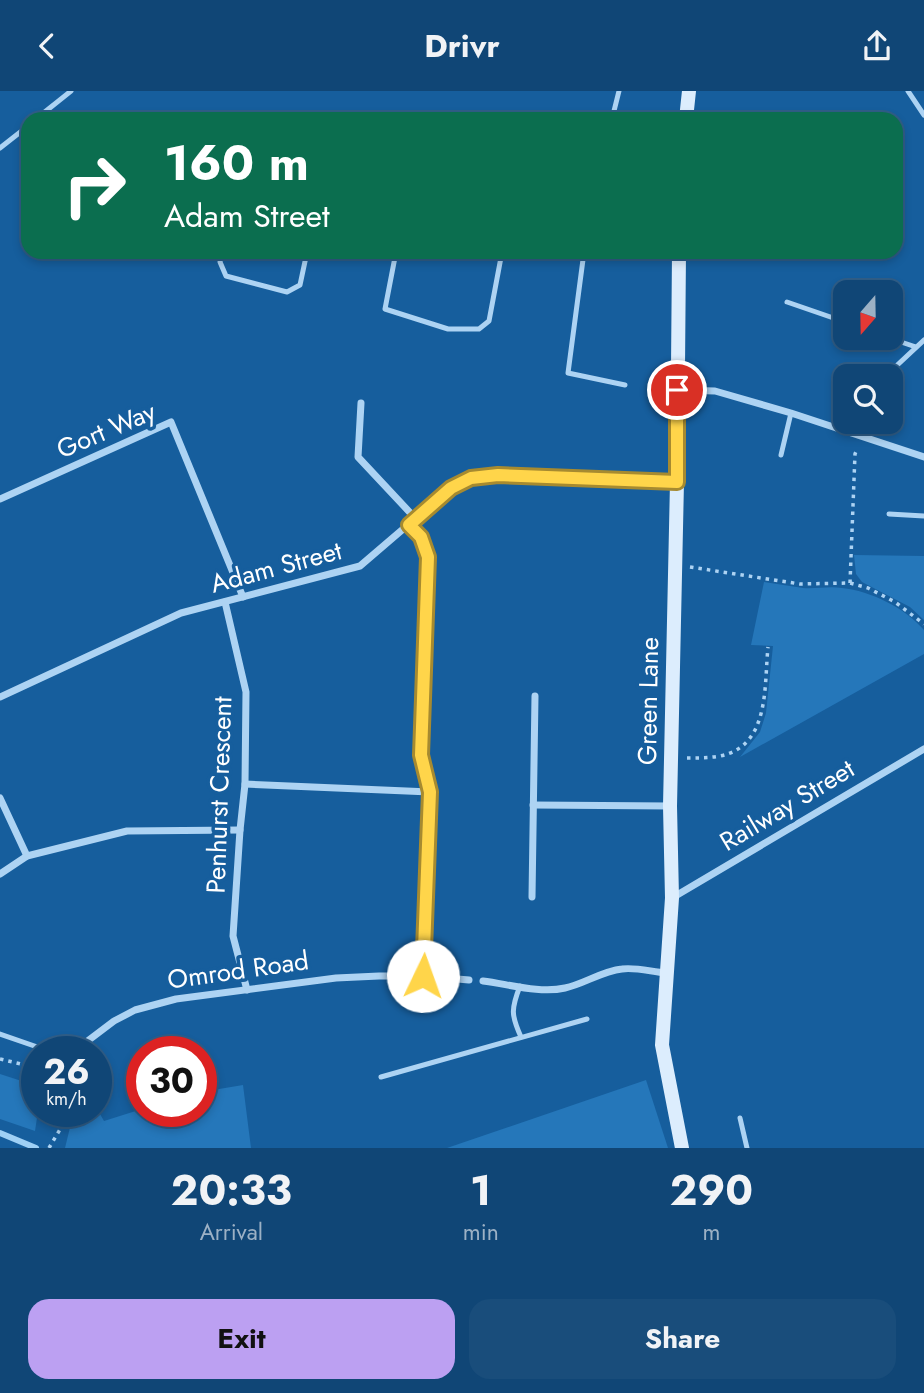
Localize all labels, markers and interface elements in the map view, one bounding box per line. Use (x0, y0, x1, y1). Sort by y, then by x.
text: Drivr (424, 23, 500, 69)
icon: back (28, 27, 66, 65)
icon: share (858, 27, 896, 65)
text: 160 m (164, 128, 309, 198)
icon: right (49, 140, 140, 231)
text: Adam Street (164, 193, 330, 239)
north arrow (833, 280, 903, 350)
map controls (833, 280, 903, 434)
pin (647, 360, 707, 420)
button: search (833, 364, 903, 434)
icon: arrive (658, 371, 696, 409)
street label: Gort Way (51, 392, 162, 468)
street label: Adam Street (206, 531, 347, 603)
street label: Green Lane (628, 637, 668, 765)
street label: Penhurst Crescent (197, 695, 241, 894)
street label: Railway Street (712, 749, 862, 860)
position arrow (386, 939, 460, 1013)
street label: Omrod Road (165, 941, 311, 999)
speed limit sign: 30 (126, 1036, 217, 1127)
text: 26 (43, 1047, 90, 1097)
text: km/h (46, 1086, 87, 1112)
text: 20:33 (171, 1160, 292, 1221)
text: 1 (470, 1160, 491, 1221)
text: 290 (670, 1160, 753, 1221)
text: Arrival (200, 1215, 263, 1249)
text: min (463, 1215, 499, 1249)
text: m (702, 1215, 720, 1249)
button: Exit (28, 1299, 455, 1379)
button: Share (469, 1299, 896, 1379)

